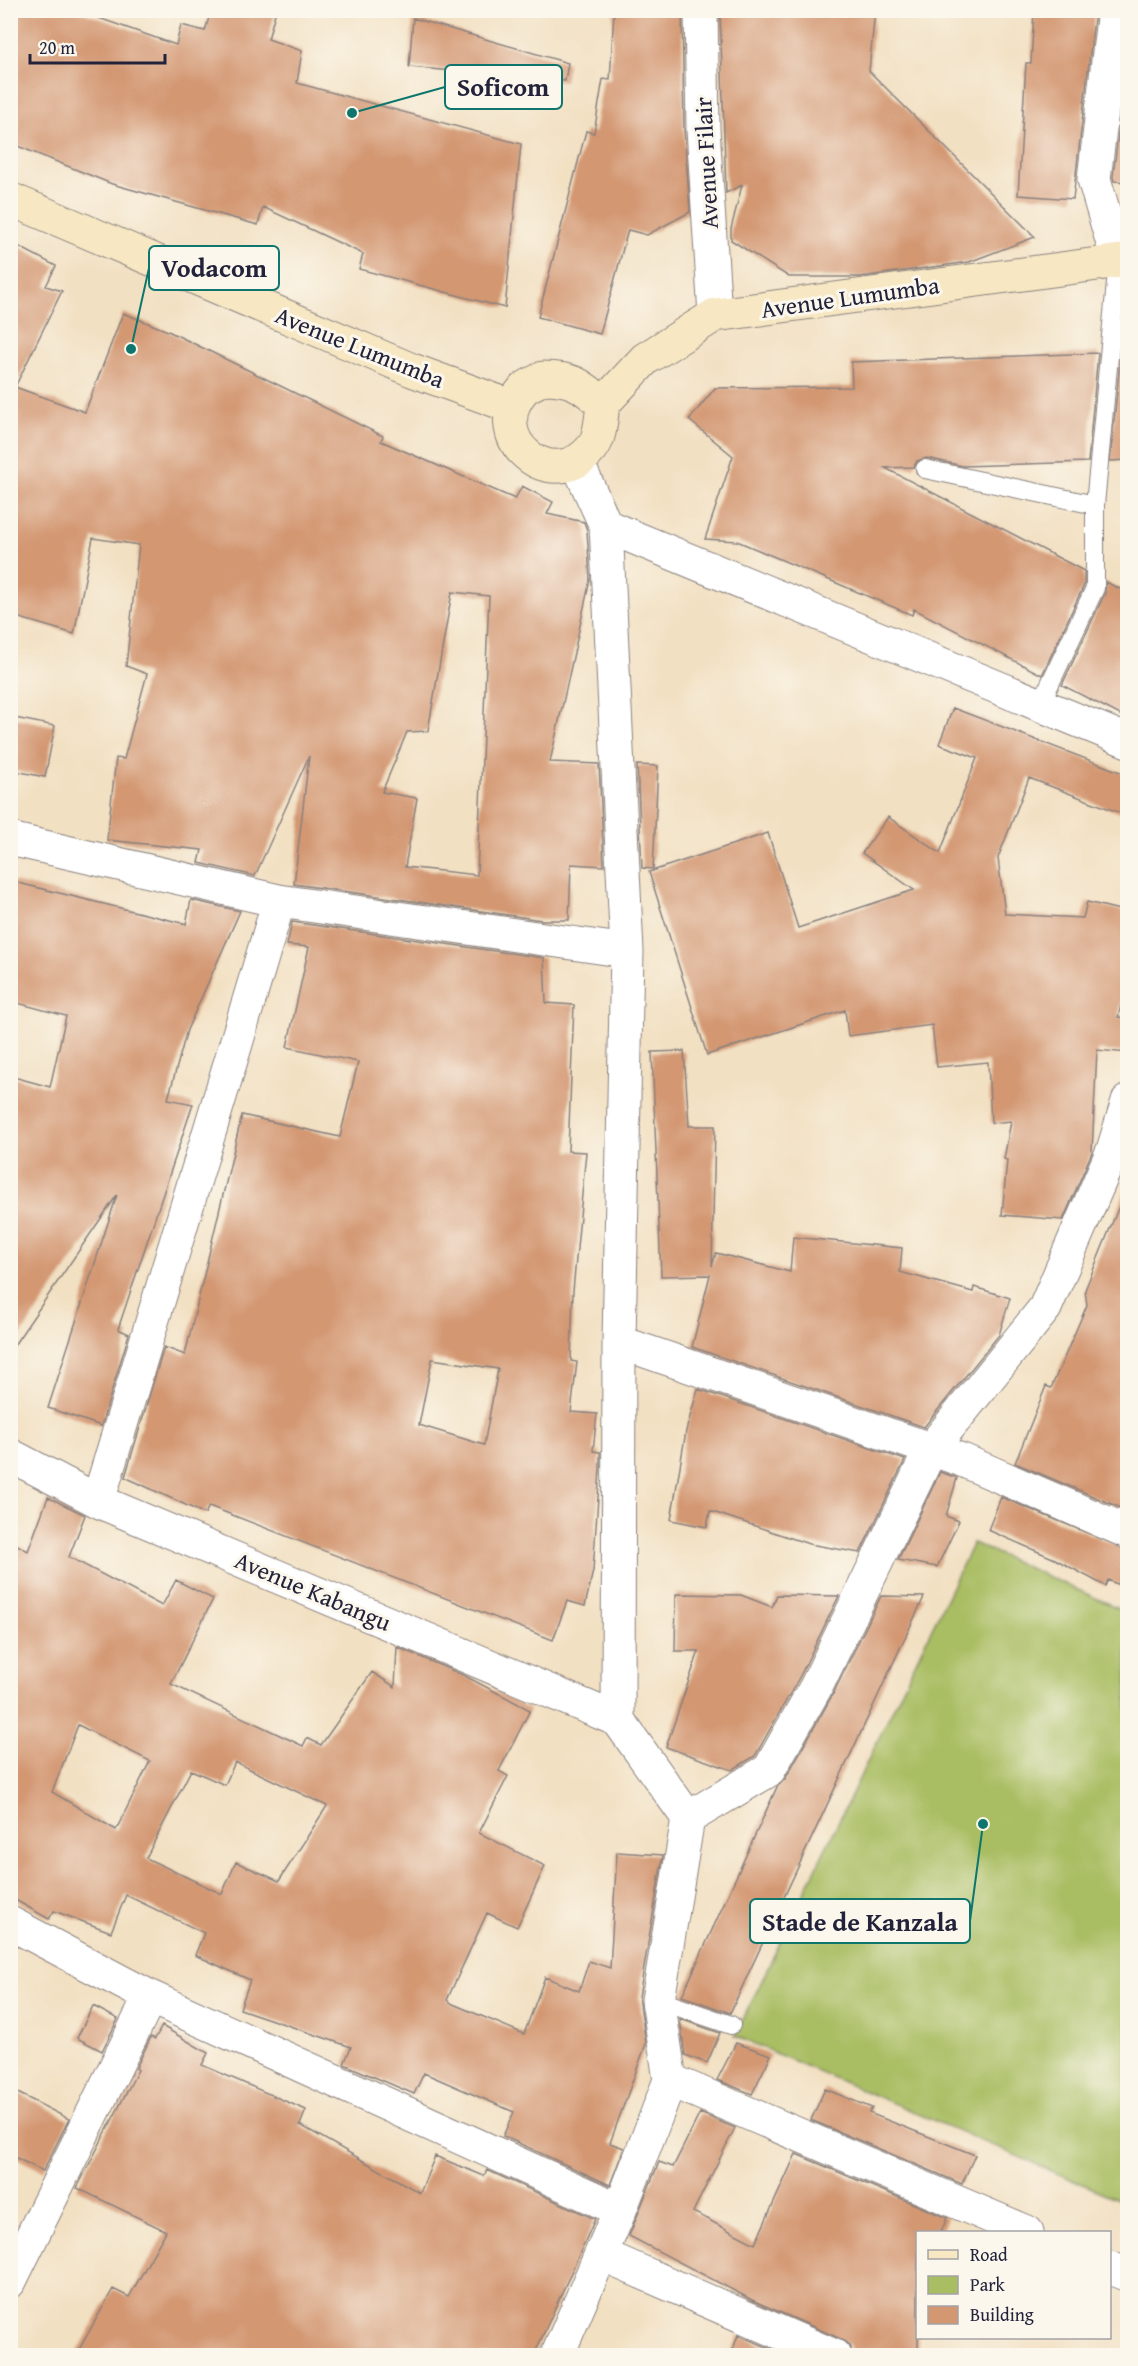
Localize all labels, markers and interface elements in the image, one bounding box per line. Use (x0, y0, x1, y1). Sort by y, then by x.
scale bar (30, 27, 165, 65)
text: 20 m (39, 34, 75, 61)
callout: Soficom (445, 65, 562, 109)
text: Soficom (457, 67, 550, 106)
street label: Avenue Filair (685, 96, 727, 230)
callout: Vodacom (149, 246, 279, 290)
text: Vodacom (161, 248, 268, 287)
street label: Avenue Lumumba (759, 267, 942, 327)
street label: Avenue Lumumba (270, 297, 450, 397)
street label: Avenue Kabangu (229, 1542, 397, 1640)
callout: Stade de Kanzala (750, 1899, 970, 1943)
text: Stade de Kanzala (762, 1902, 959, 1941)
legend (916, 2231, 1111, 2339)
text: Road (970, 2241, 1008, 2268)
text: Park (970, 2271, 1006, 2298)
text: Building (970, 2301, 1034, 2328)

